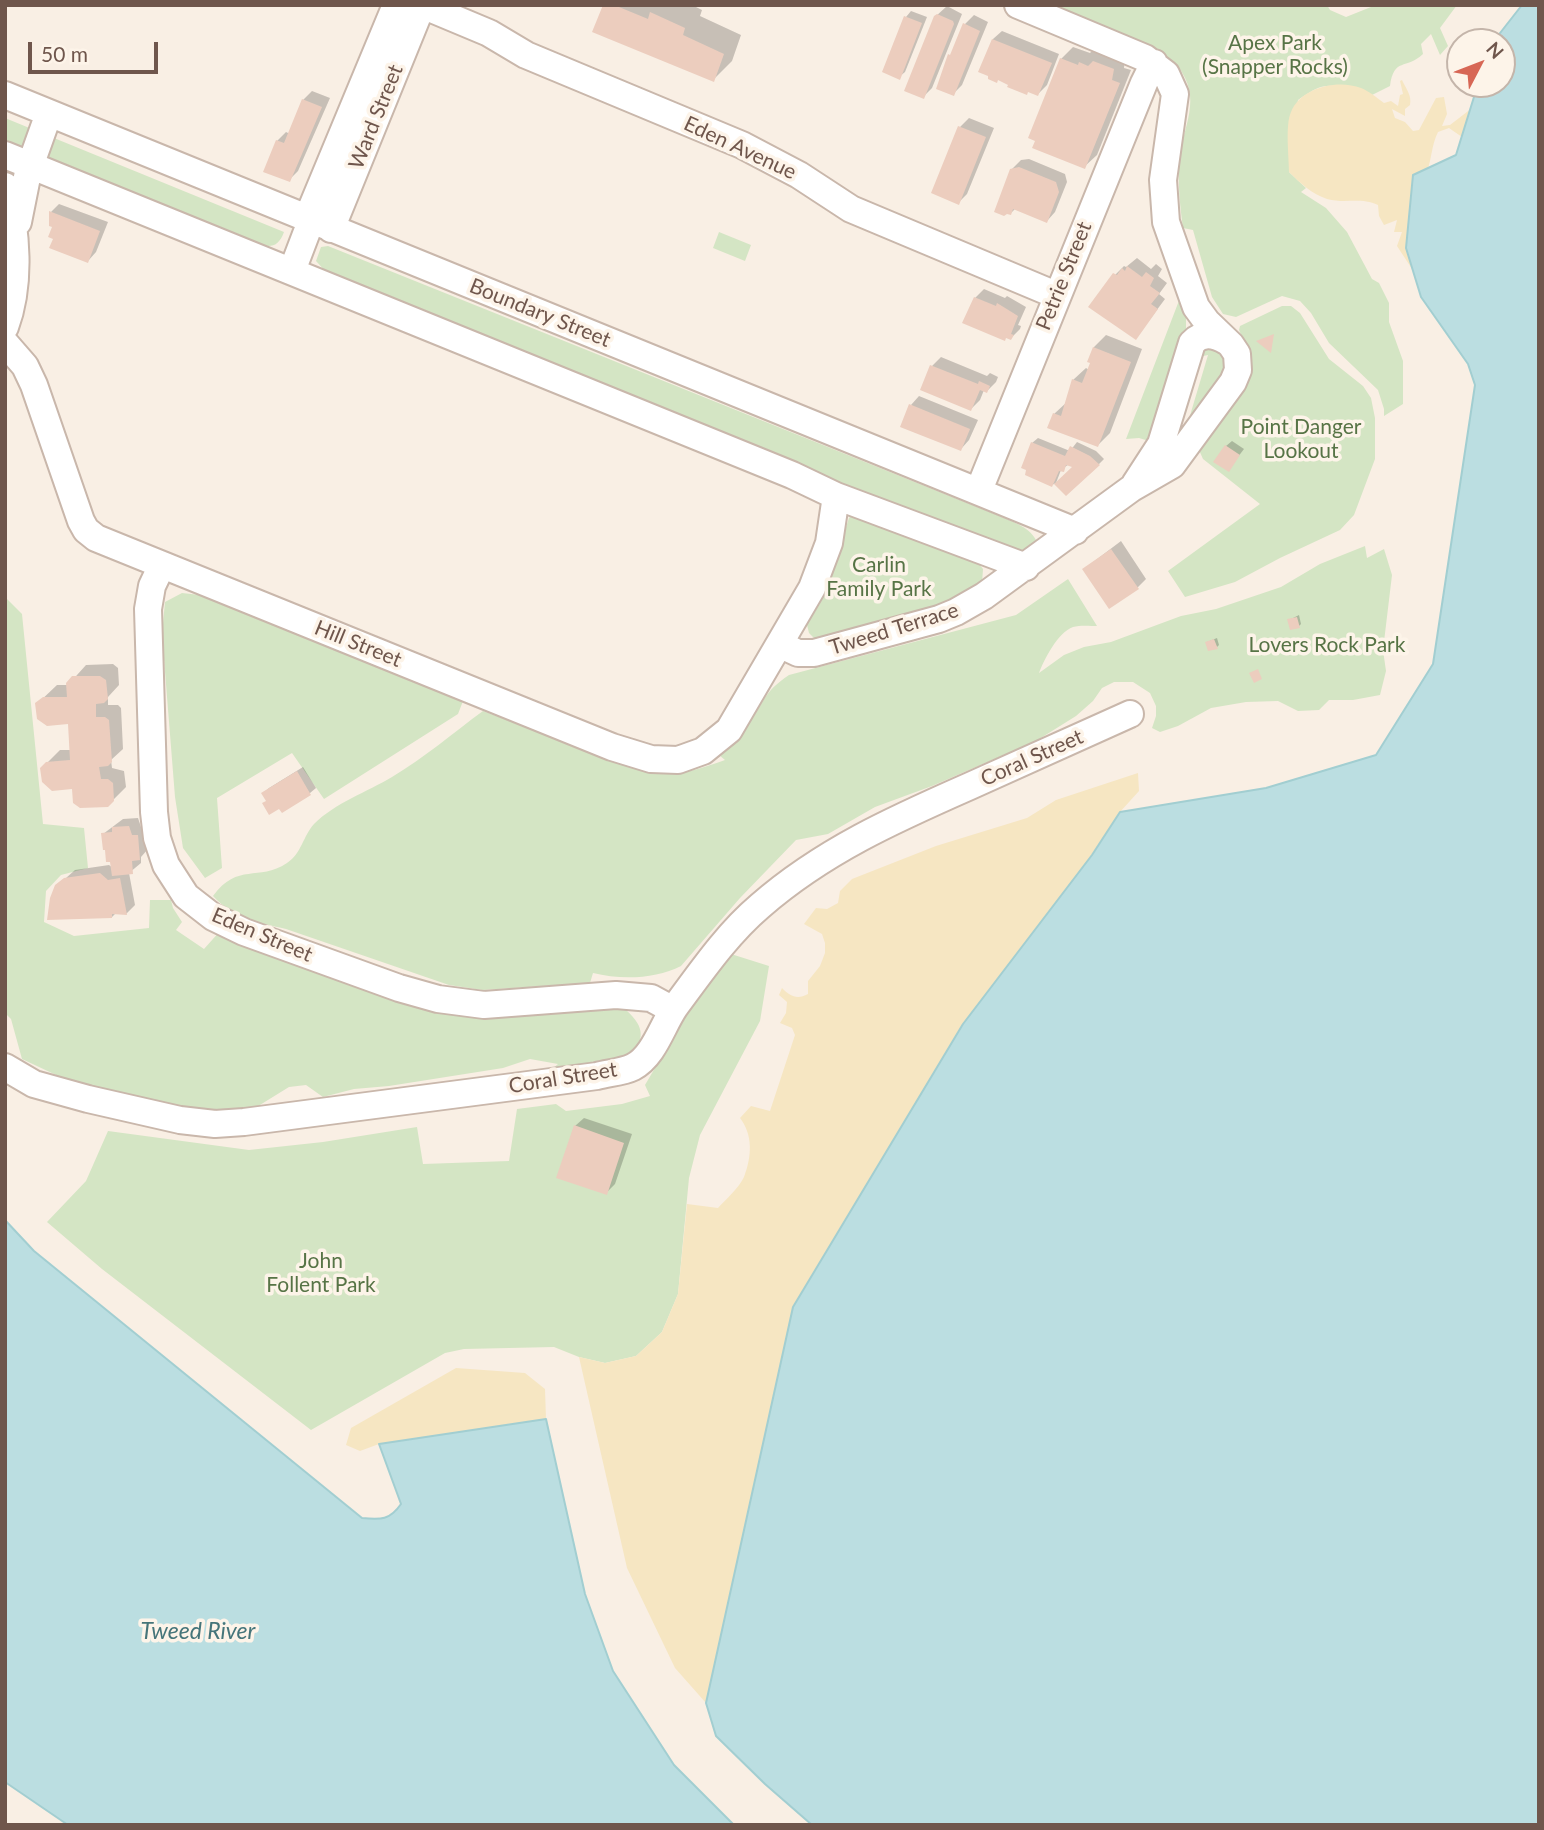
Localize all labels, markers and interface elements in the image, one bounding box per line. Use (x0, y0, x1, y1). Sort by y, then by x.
scale bar (32, 28, 161, 72)
north arrow (1446, 28, 1516, 98)
park label: Apex Park (Snapper Rocks) (1202, 30, 1348, 80)
text: N (1482, 37, 1509, 63)
text: 50 m (41, 41, 88, 66)
street label: Ward Street (344, 61, 408, 173)
street label: Eden Avenue (680, 111, 800, 185)
street label: Petrie Street (1031, 218, 1097, 334)
street label: Boundary Street (466, 273, 614, 353)
park label: Point Danger Lookout (1241, 414, 1361, 464)
park label: Carlin Family Park (826, 552, 932, 602)
street label: Tweed Terrace (826, 597, 962, 661)
street label: Hill Street (311, 615, 405, 673)
park label: Lovers Rock Park (1249, 632, 1405, 658)
street label: Coral Street (977, 724, 1087, 792)
street label: Eden Street (208, 903, 316, 967)
street label: Coral Street (507, 1057, 619, 1099)
park label: John Follent Park (266, 1248, 376, 1298)
water label: Tweed River (141, 1618, 255, 1646)

